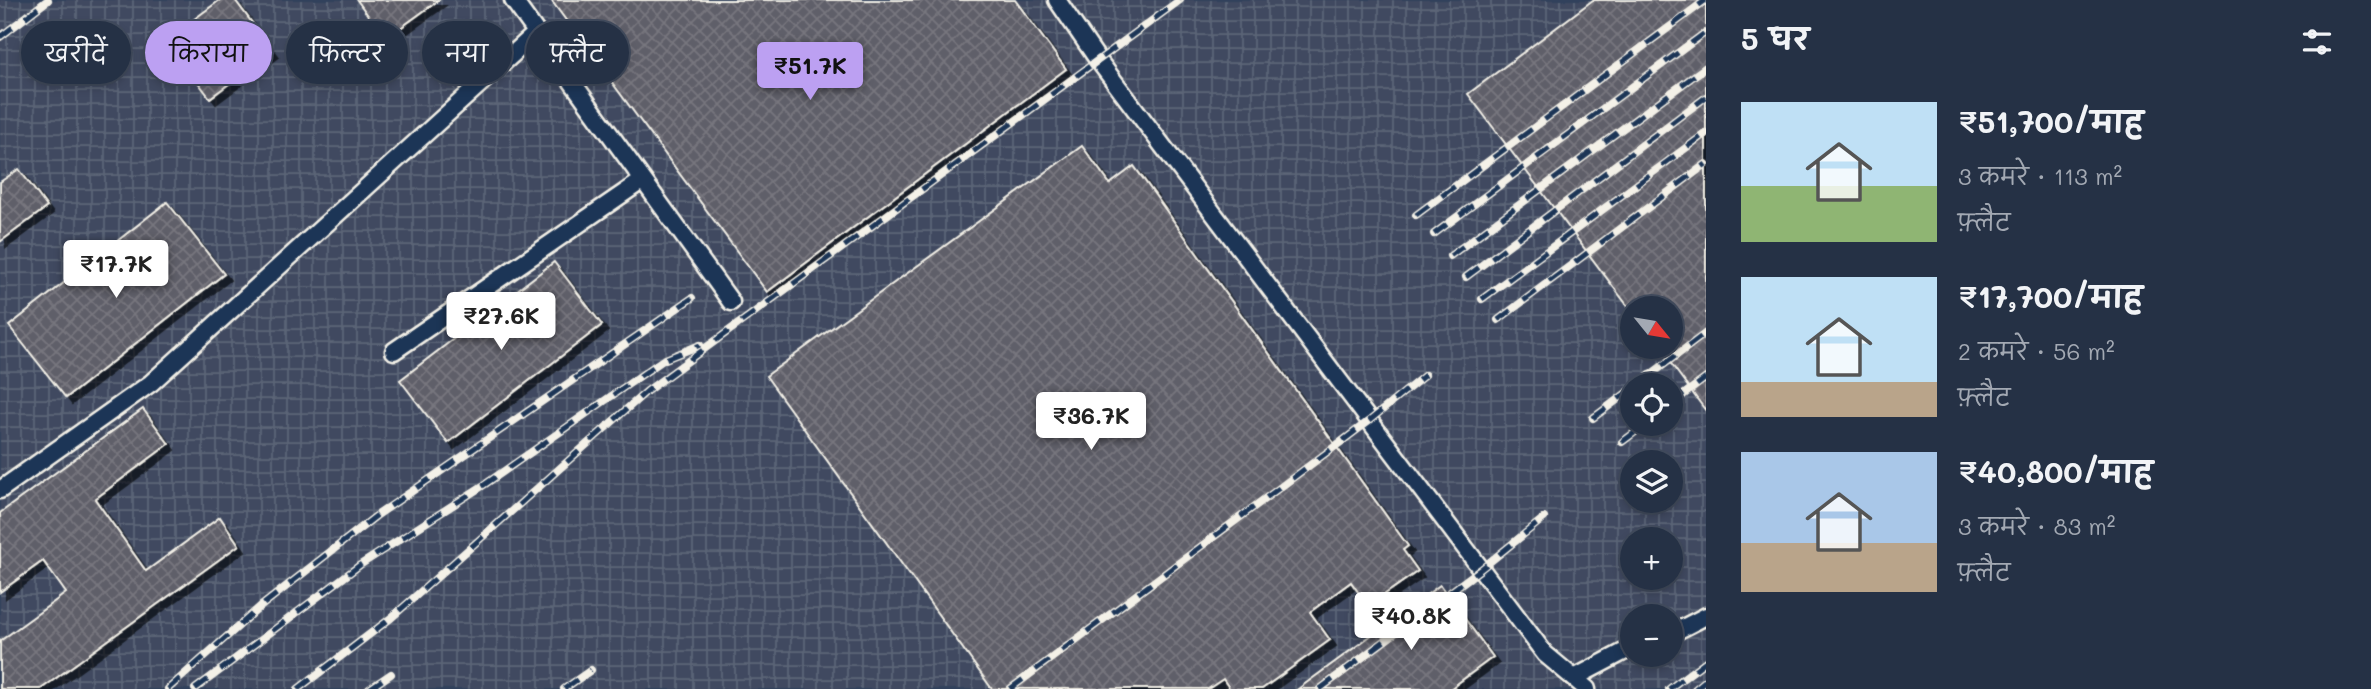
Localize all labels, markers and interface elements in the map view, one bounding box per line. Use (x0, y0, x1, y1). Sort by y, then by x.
text: 5 घर (1741, 18, 1809, 58)
chip: खरीदें (21, 21, 131, 84)
chip: किराया (145, 21, 272, 84)
chip: फ़िल्टर (286, 21, 408, 84)
chip: नया (422, 21, 512, 84)
chip: फ़्लैट (526, 21, 629, 84)
icon: filters (2298, 23, 2336, 61)
pin: ₹51.7K (753, 42, 867, 102)
text: ₹51.7K (773, 50, 847, 80)
text: ₹51,700/माह (1958, 101, 2143, 141)
icon: home (1797, 130, 1881, 214)
text: 3 कमरे · 113 m² (1958, 161, 2122, 191)
text: फ़्लैट (1958, 207, 2010, 237)
pin: ₹17.7K (59, 240, 173, 300)
text: ₹17.7K (79, 248, 153, 278)
text: ₹17,700/माह (1958, 276, 2143, 316)
pin: ₹27.6K (444, 292, 558, 352)
north arrow (1620, 296, 1684, 359)
map controls (1620, 296, 1683, 667)
text: ₹27.6K (462, 300, 540, 330)
icon: home (1797, 305, 1881, 389)
text: 2 कमरे · 56 m² (1958, 336, 2115, 366)
button: locate (1620, 373, 1683, 436)
text: फ़्लैट (1958, 382, 2010, 412)
pin: ₹36.7K (1034, 392, 1148, 452)
text: ₹36.7K (1052, 400, 1130, 430)
button: layers (1620, 450, 1683, 513)
text: ₹40,800/माह (1958, 451, 2153, 491)
icon: home (1797, 480, 1881, 564)
text: 3 कमरे · 83 m² (1958, 511, 2116, 541)
button: + (1620, 527, 1683, 590)
text: फ़्लैट (1958, 557, 2010, 587)
pin: ₹40.8K (1354, 592, 1468, 652)
text: ₹40.8K (1370, 600, 1452, 630)
button: − (1620, 604, 1683, 667)

